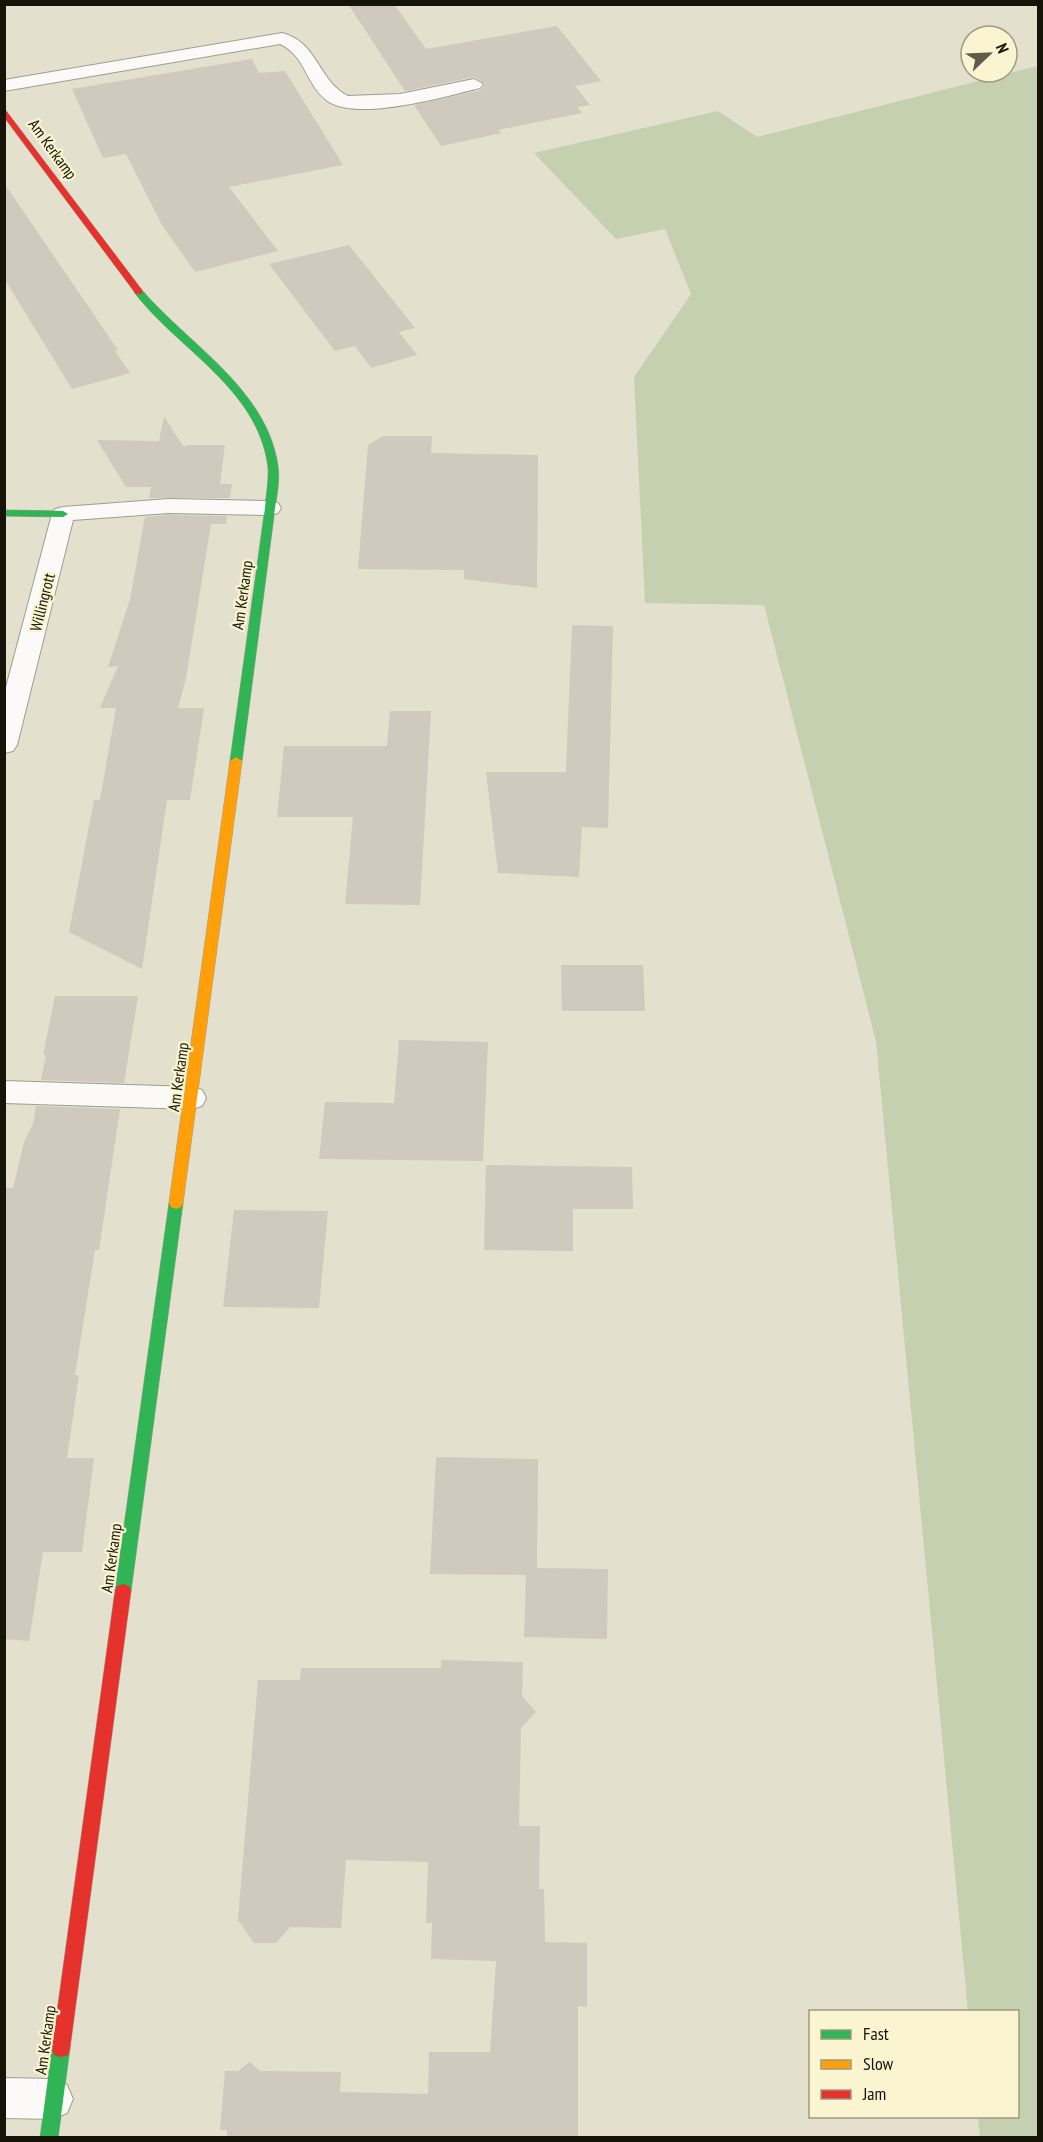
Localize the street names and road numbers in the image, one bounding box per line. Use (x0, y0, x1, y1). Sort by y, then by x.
street label: Am Kerkamp (24, 115, 82, 183)
street label: Am Kerkamp (227, 559, 257, 631)
street label: Willingrott (25, 570, 59, 633)
street label: Am Kerkamp (163, 1041, 193, 1113)
street label: Am Kerkamp (96, 1522, 126, 1594)
street label: Am Kerkamp (30, 2004, 60, 2076)

